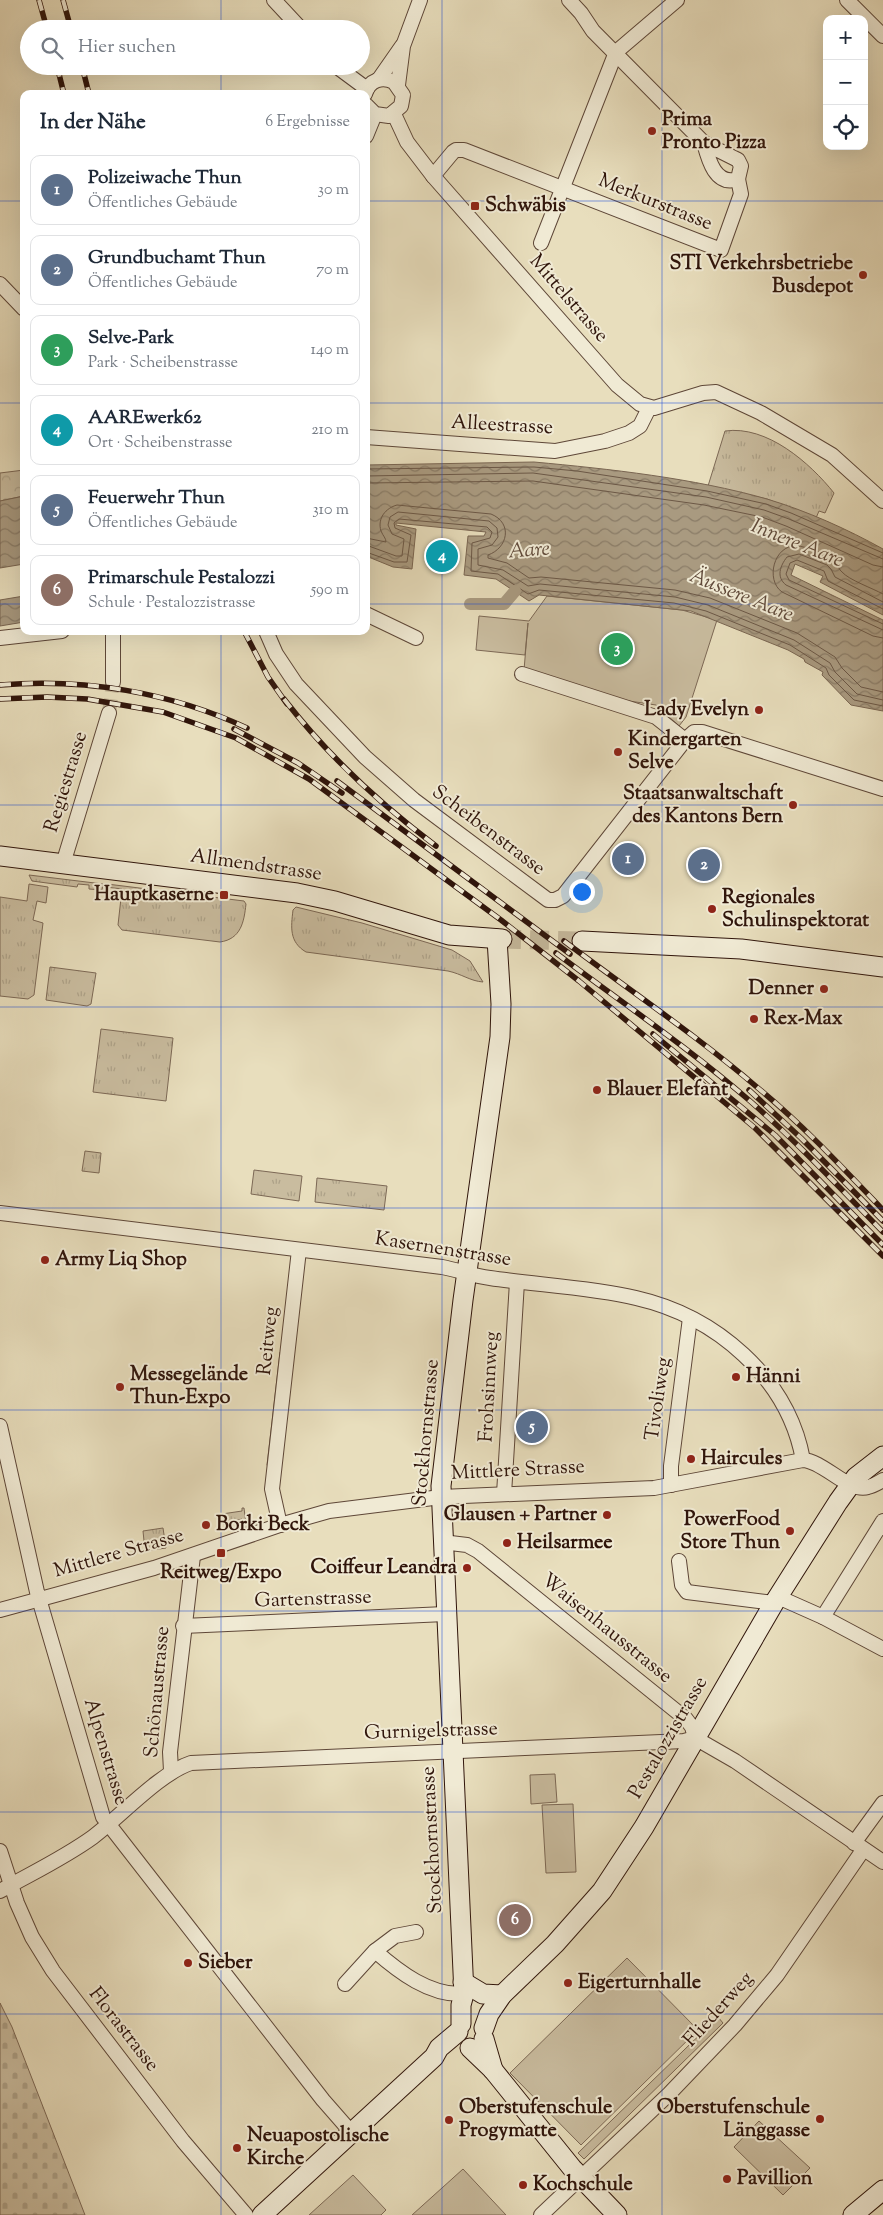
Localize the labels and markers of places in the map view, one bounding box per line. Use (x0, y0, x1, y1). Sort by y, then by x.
place label: Prima Pronto Pizza (662, 106, 767, 158)
marker: Prima Pronto Pizza (646, 125, 658, 137)
place label: Schwäbis (485, 192, 566, 221)
marker: Schwäbis (469, 200, 481, 212)
place label: STI Verkehrsbetriebe Busdepot (669, 250, 853, 302)
marker: STI Verkehrsbetriebe Busdepot (857, 269, 869, 281)
pin: 4 (426, 537, 458, 575)
pin: 3 (601, 630, 633, 668)
place label: Lady Evelyn (644, 696, 749, 725)
marker: Lady Evelyn (753, 704, 765, 716)
place label: Kindergarten Selve (628, 726, 742, 778)
marker: Kindergarten Selve (612, 746, 624, 758)
place label: Staatsanwaltschaft des Kantons Bern (623, 780, 783, 832)
marker: Staatsanwaltschaft des Kantons Bern (787, 799, 799, 811)
pin: 1 (612, 840, 644, 878)
pin: 2 (688, 846, 720, 884)
place label: Hauptkaserne (94, 881, 214, 910)
place label: Regionales Schulinspektorat (722, 884, 869, 936)
marker: Hauptkaserne (218, 889, 230, 901)
marker: Regionales Schulinspektorat (706, 903, 718, 915)
place label: Denner (749, 975, 814, 1004)
marker: Denner (818, 983, 830, 995)
place label: Rex-Max (764, 1005, 843, 1034)
marker: Rex-Max (748, 1013, 760, 1025)
place label: Blauer Elefant (607, 1076, 728, 1105)
marker: Blauer Elefant (591, 1084, 603, 1096)
place label: Army Liq Shop (55, 1246, 187, 1275)
marker: Army Liq Shop (39, 1254, 51, 1266)
place label: Messegelände Thun-Expo (130, 1361, 248, 1413)
place label: Hänni (746, 1363, 801, 1392)
marker: Hänni (730, 1371, 742, 1383)
marker: Messegelände Thun-Expo (114, 1381, 126, 1393)
pin: 5 (516, 1408, 548, 1446)
place label: Haircules (701, 1445, 782, 1474)
marker: Haircules (685, 1453, 697, 1465)
place label: Glausen + Partner (444, 1501, 597, 1530)
place label: PowerFood Store Thun (680, 1506, 781, 1558)
marker: Glausen + Partner (601, 1509, 613, 1521)
place label: Borki Beck (216, 1511, 310, 1540)
marker: Borki Beck (200, 1519, 212, 1531)
marker: PowerFood Store Thun (784, 1525, 796, 1537)
place label: Heilsarmee (517, 1529, 613, 1558)
marker: Heilsarmee (501, 1537, 513, 1549)
marker: Reitweg/Expo (215, 1547, 227, 1559)
place label: Coiffeur Leandra (310, 1554, 458, 1583)
place label: Reitweg/Expo (160, 1559, 282, 1588)
marker: Coiffeur Leandra (461, 1562, 473, 1574)
pin: 6 (499, 1901, 531, 1939)
place label: Sieber (198, 1949, 253, 1978)
marker: Sieber (182, 1957, 194, 1969)
place label: Eigerturnhalle (578, 1969, 701, 1998)
marker: Eigerturnhalle (562, 1977, 574, 1989)
place label: Oberstufenschule Progymatte (459, 2094, 612, 2146)
place label: Oberstufenschule Länggasse (657, 2094, 810, 2146)
marker: Oberstufenschule Länggasse (814, 2113, 826, 2125)
marker: Oberstufenschule Progymatte (443, 2114, 455, 2126)
place label: Neuapostolische Kirche (247, 2122, 389, 2174)
marker: Neuapostolische Kirche (231, 2142, 243, 2154)
place label: Pavillion (737, 2165, 813, 2194)
place label: Kochschule (533, 2171, 633, 2200)
marker: Pavillion (721, 2173, 733, 2185)
marker: Kochschule (517, 2179, 529, 2191)

